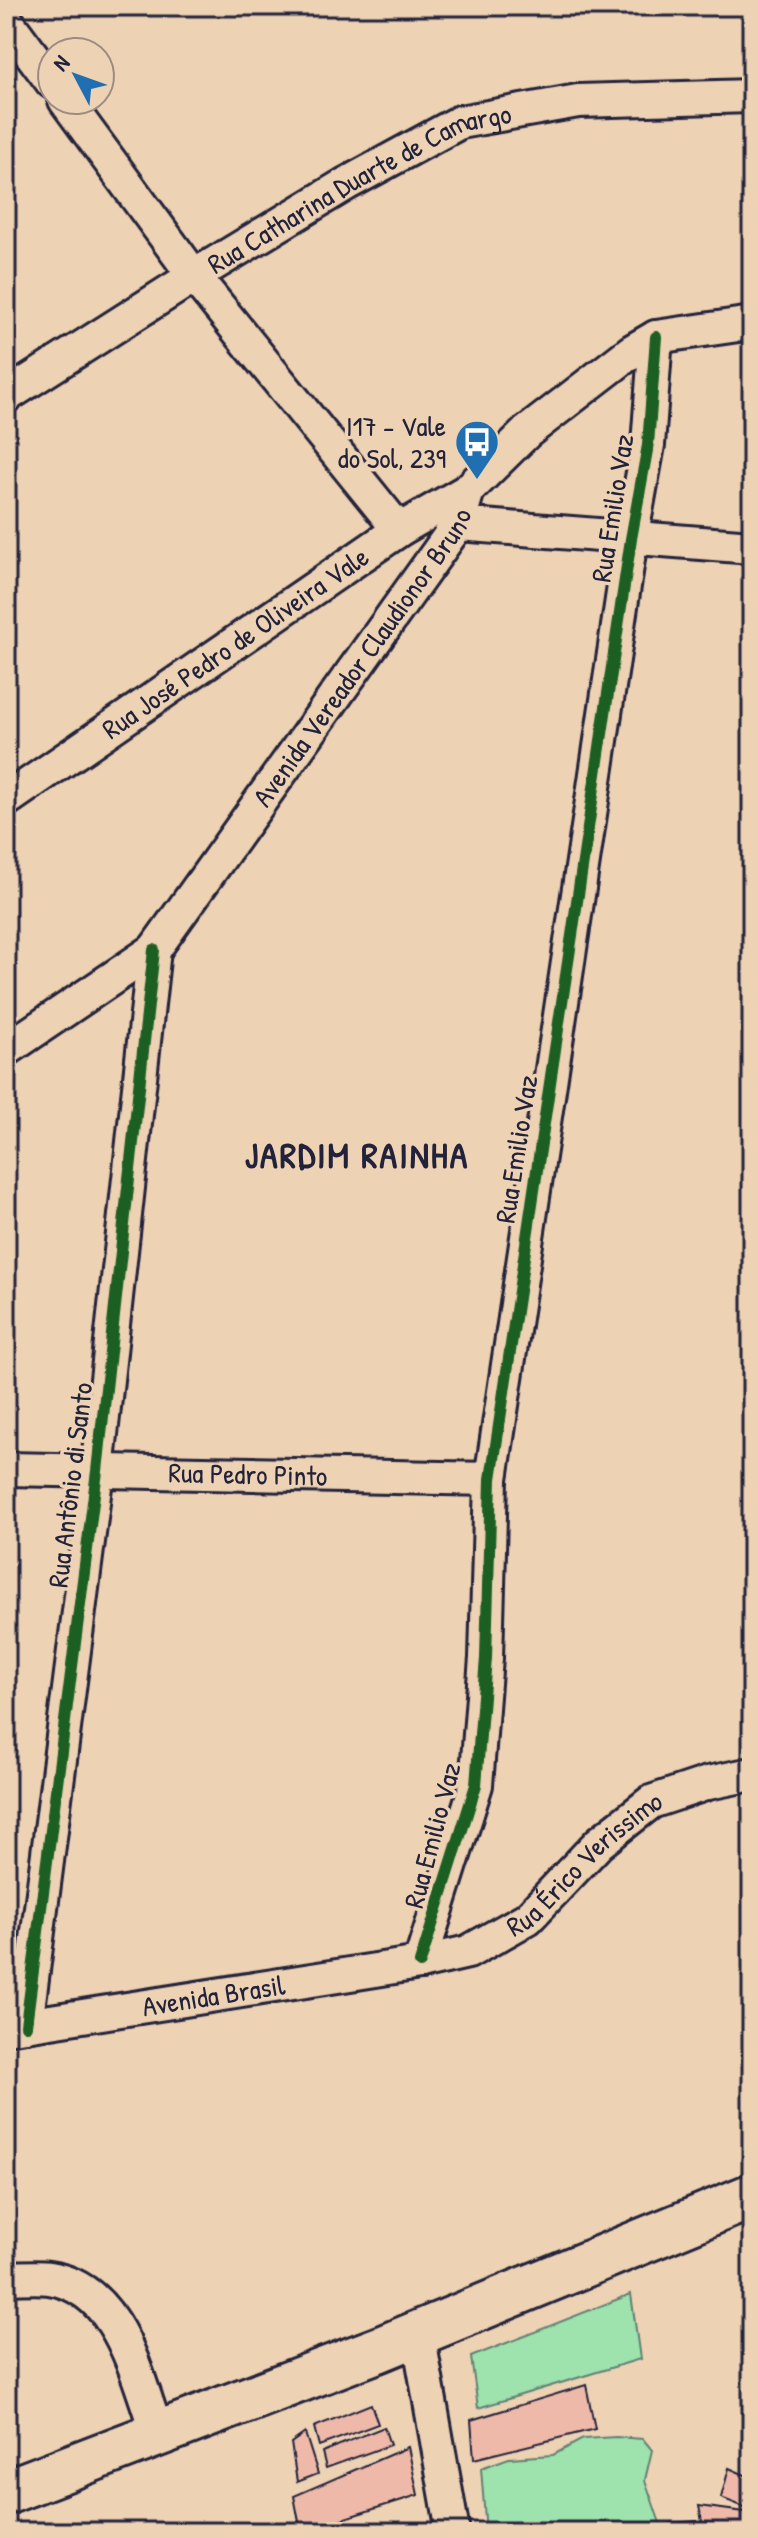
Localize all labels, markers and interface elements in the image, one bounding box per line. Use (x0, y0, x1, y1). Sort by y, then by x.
north arrow (36, 36, 116, 116)
text: N (46, 48, 76, 77)
street label: Rua Catharina Duarte de Camargo (200, 94, 514, 282)
place label: I17 - Vale do Sol, 239 (338, 407, 446, 477)
bus stop icon: I17 - Vale do Sol, 239 (453, 418, 501, 481)
street label: Rua Emilio Vaz (582, 431, 642, 585)
street label: Avenida Vereador Claudionor Bruno (243, 504, 480, 814)
street label: Rua José Pedro de Oliveira Vale (94, 538, 376, 748)
street label: Rua Emilio Vaz (486, 1072, 546, 1226)
district label: JARDIM RAINHA (245, 1130, 469, 1179)
street label: Rua Antônio di Santo (39, 1380, 101, 1590)
street label: Rua Pedro Pinto (168, 1453, 328, 1495)
street label: Rua Emilio Vaz (394, 1758, 470, 1912)
street label: Rua Érico Verissimo (499, 1781, 667, 1945)
street label: Avenida Brasil (139, 1965, 288, 2025)

